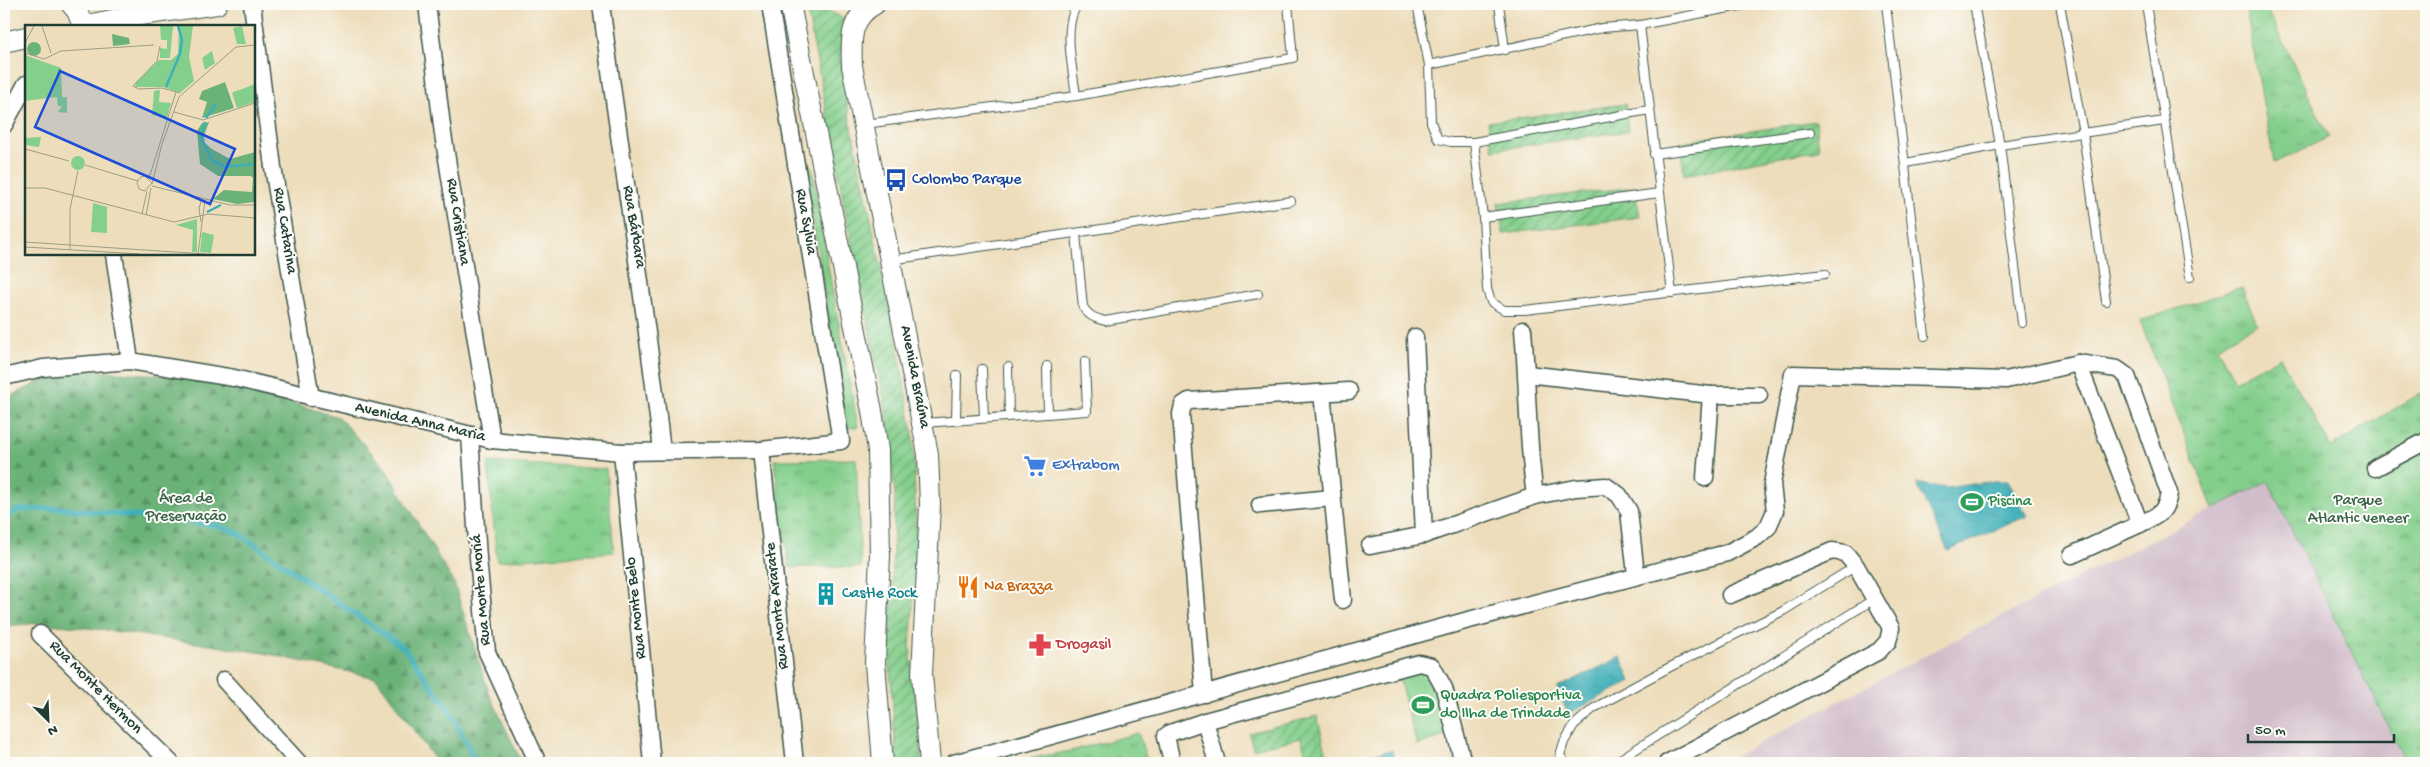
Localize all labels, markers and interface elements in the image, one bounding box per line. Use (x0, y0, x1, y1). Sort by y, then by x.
inset map (25, 25, 255, 255)
bus stop icon: Colombo Parque (883, 167, 909, 193)
place label: Colombo Parque (912, 171, 1022, 190)
street label: Rua Cristiana (441, 177, 473, 268)
street label: Rua Bárbara (617, 184, 649, 271)
street label: Rua Catarina (268, 186, 300, 277)
street label: Rua Sylvia (790, 187, 820, 258)
street label: Avenida Braúna (895, 324, 934, 431)
street label: Avenida Anna Maria (353, 399, 488, 447)
supermarket icon: Extrabom (1022, 453, 1048, 479)
place label: Extrabom (1052, 457, 1120, 476)
park label: Área de Preservação (144, 489, 227, 527)
sports icon: Piscina (1959, 489, 1985, 515)
park label: Parque Atlantic veneer (2308, 492, 2409, 529)
place label: Piscina (1987, 493, 2033, 512)
street label: Rua Monte Moriá (468, 532, 496, 646)
street label: Rua Monte Ararate (762, 541, 794, 670)
street label: Rua Monte Belo (622, 556, 652, 660)
restaurant icon: Na Brazza (955, 574, 981, 600)
place label: Na Brazza (984, 578, 1054, 597)
building icon: Castle Rock (813, 581, 839, 607)
place label: Castle Rock (842, 585, 919, 604)
pharmacy icon: Drogasil (1027, 632, 1053, 658)
place label: Drogasil (1055, 636, 1111, 655)
street label: Rua Monte Hermon (44, 637, 146, 739)
place label: Quadra Poliesportiva do Ilha de Trindade (1440, 687, 1582, 724)
sports icon: Quadra Poliesportiva do Ilha de Trindade (1410, 692, 1436, 718)
north arrow (22, 694, 72, 744)
scale bar (2248, 712, 2394, 744)
text: N (45, 720, 60, 739)
text: 50 m (2255, 722, 2286, 740)

